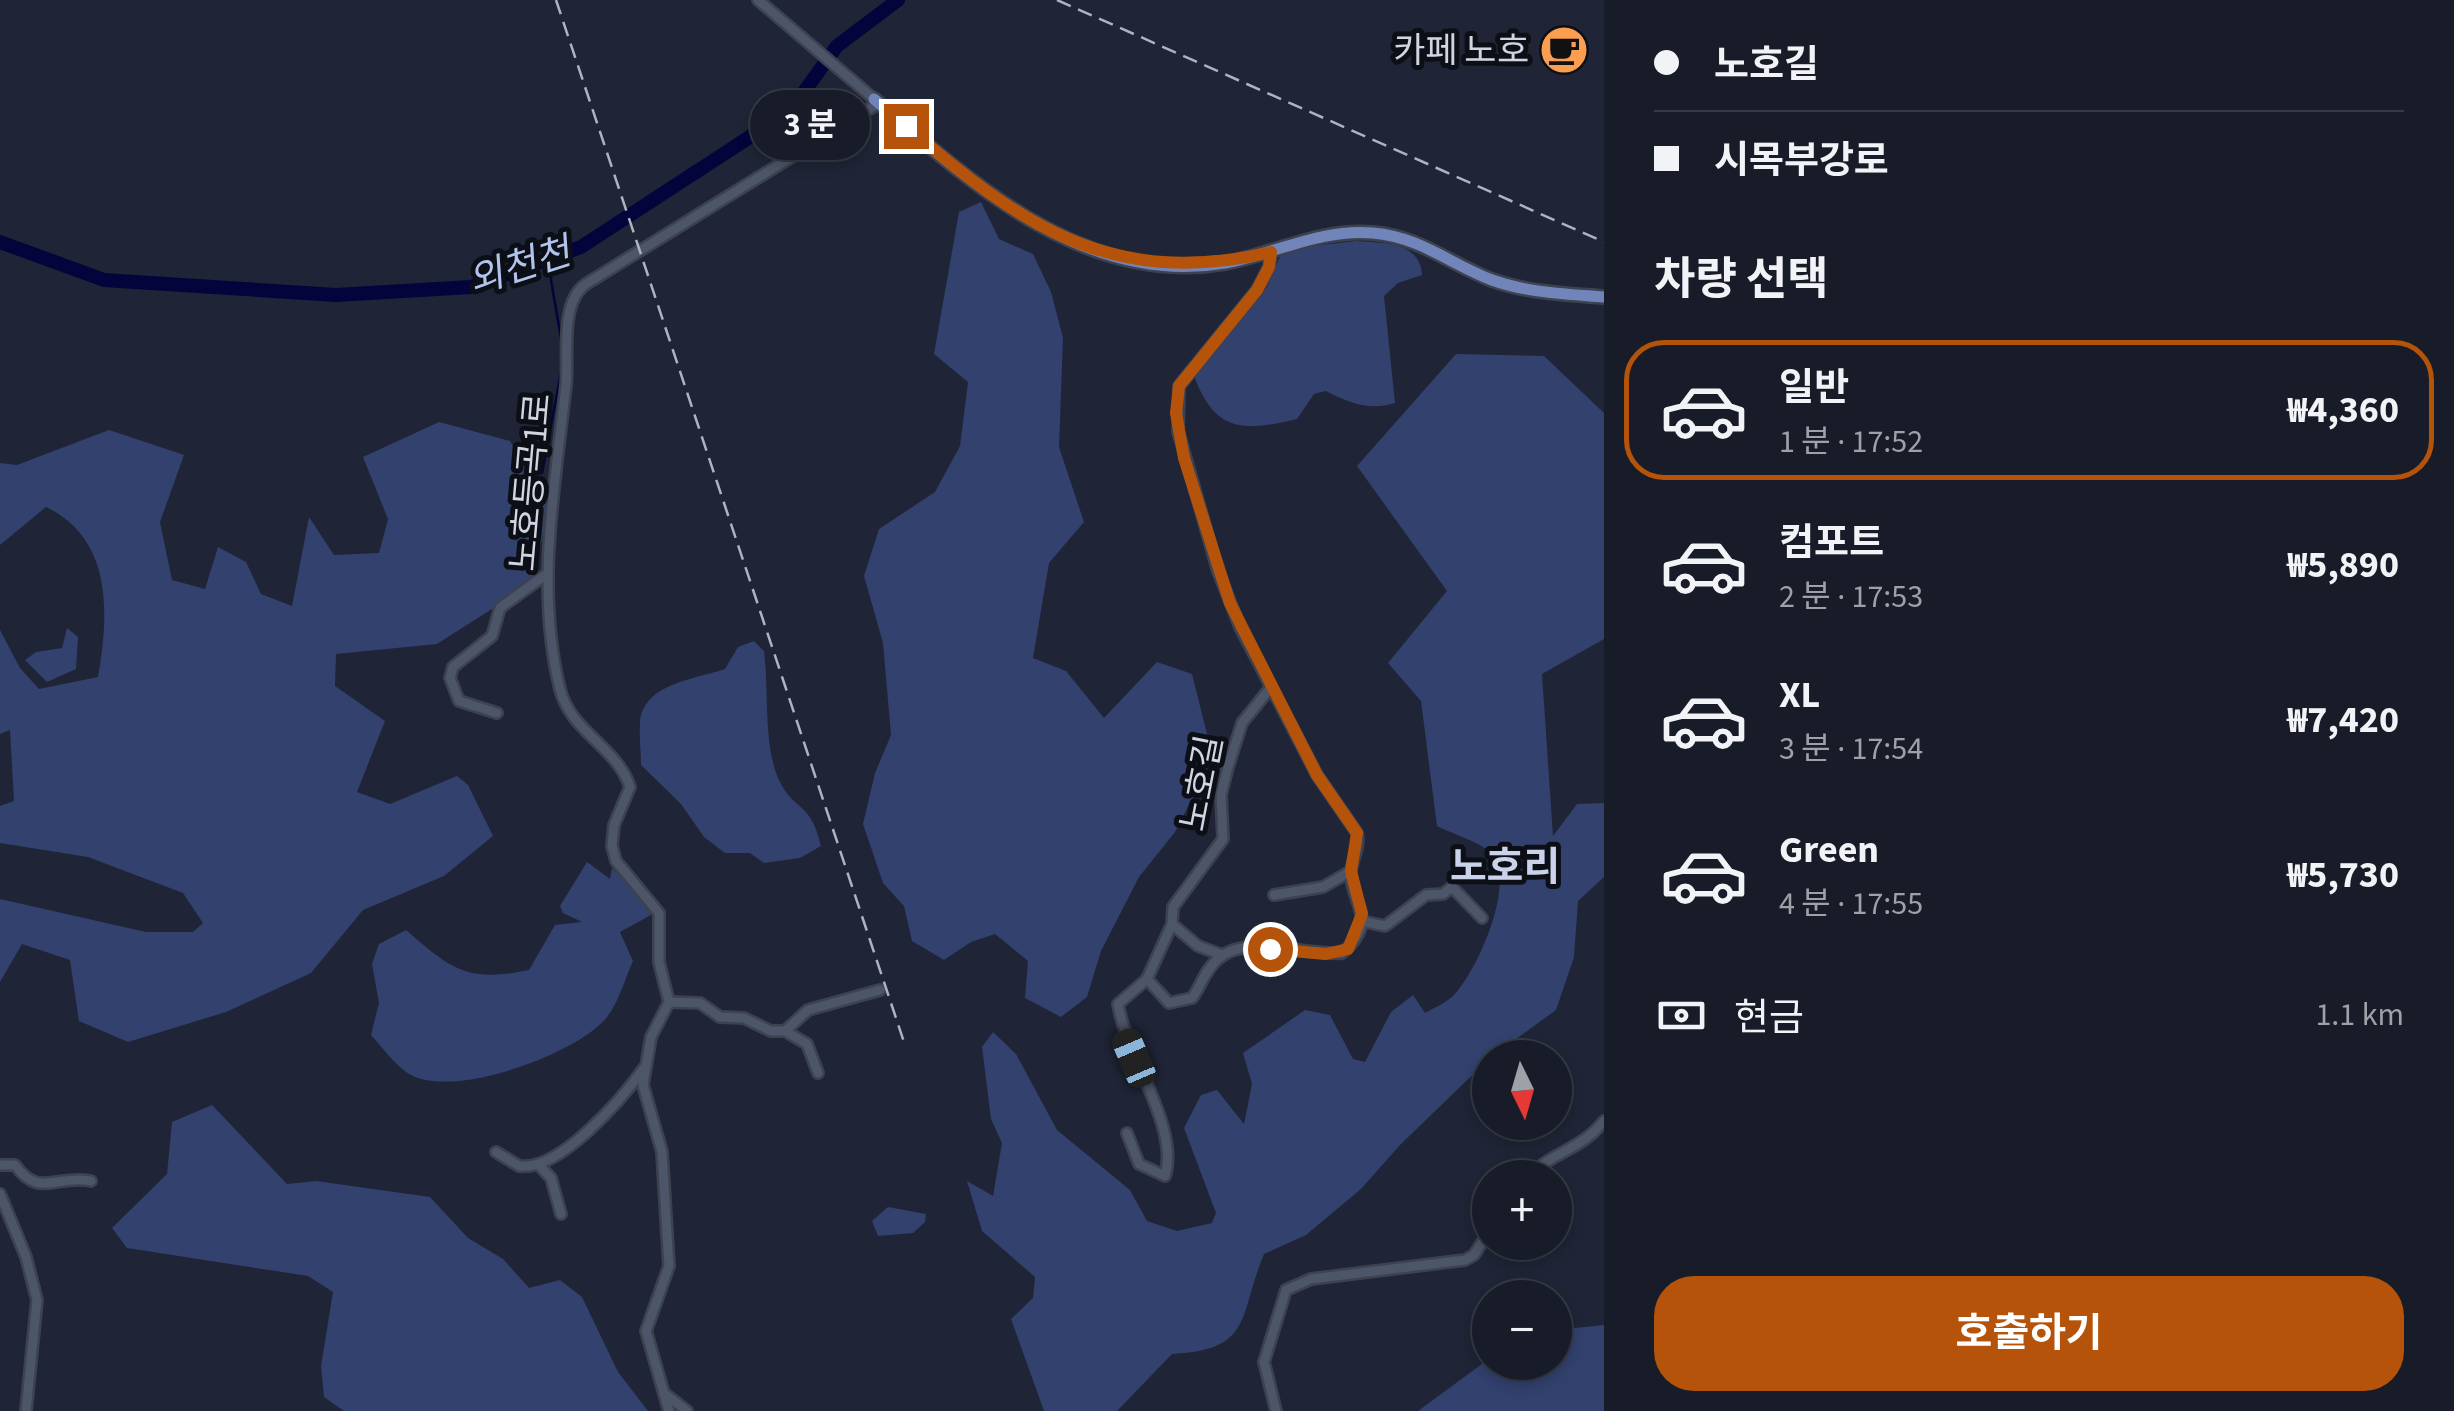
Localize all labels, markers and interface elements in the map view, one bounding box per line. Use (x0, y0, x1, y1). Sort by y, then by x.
cafe icon: 카페 노호 (1538, 24, 1590, 76)
place label: 카페 노호 (1393, 26, 1529, 76)
text: 노호길 (1714, 38, 1819, 92)
callout: 3 분 (751, 91, 871, 161)
text: 3 분 (784, 102, 836, 148)
route end (884, 104, 929, 149)
text: 시목부강로 (1714, 134, 1889, 188)
water label: 외천천 (461, 224, 581, 309)
text: 차량 선택 (1654, 248, 1829, 312)
text: 일반 (1779, 361, 1849, 415)
icon: car (1659, 365, 1749, 455)
text: ₩4,360 (2287, 383, 2399, 437)
street label: 노호등곡1로 (498, 391, 564, 573)
text: 1 분 · 17:52 (1779, 419, 1923, 465)
text: 컴포트 (1779, 516, 1884, 570)
icon: car (1659, 520, 1749, 610)
text: ₩5,890 (2287, 538, 2399, 592)
text: 2 분 · 17:53 (1779, 574, 1923, 620)
text: XL (1779, 668, 1820, 722)
icon: car (1659, 675, 1749, 765)
text: ₩7,420 (2287, 693, 2399, 747)
text: 3 분 · 17:54 (1779, 726, 1923, 772)
street label: 노호길 (1168, 731, 1236, 835)
text: Green (1779, 823, 1879, 877)
icon: car (1659, 830, 1749, 920)
district label: 노호리 (1450, 839, 1560, 896)
text: ₩5,730 (2287, 848, 2399, 902)
text: 4 분 · 17:55 (1779, 881, 1923, 927)
route start (1248, 927, 1293, 972)
icon: cash (1654, 988, 1709, 1043)
text: 현금 (1734, 991, 1804, 1045)
text: 1.1 km (2315, 992, 2404, 1038)
car (1108, 1025, 1160, 1091)
north arrow (1472, 1040, 1572, 1140)
map controls (1472, 1040, 1572, 1380)
button: + (1472, 1160, 1572, 1260)
button: 호출하기 (1654, 1276, 2404, 1391)
button: − (1472, 1280, 1572, 1380)

